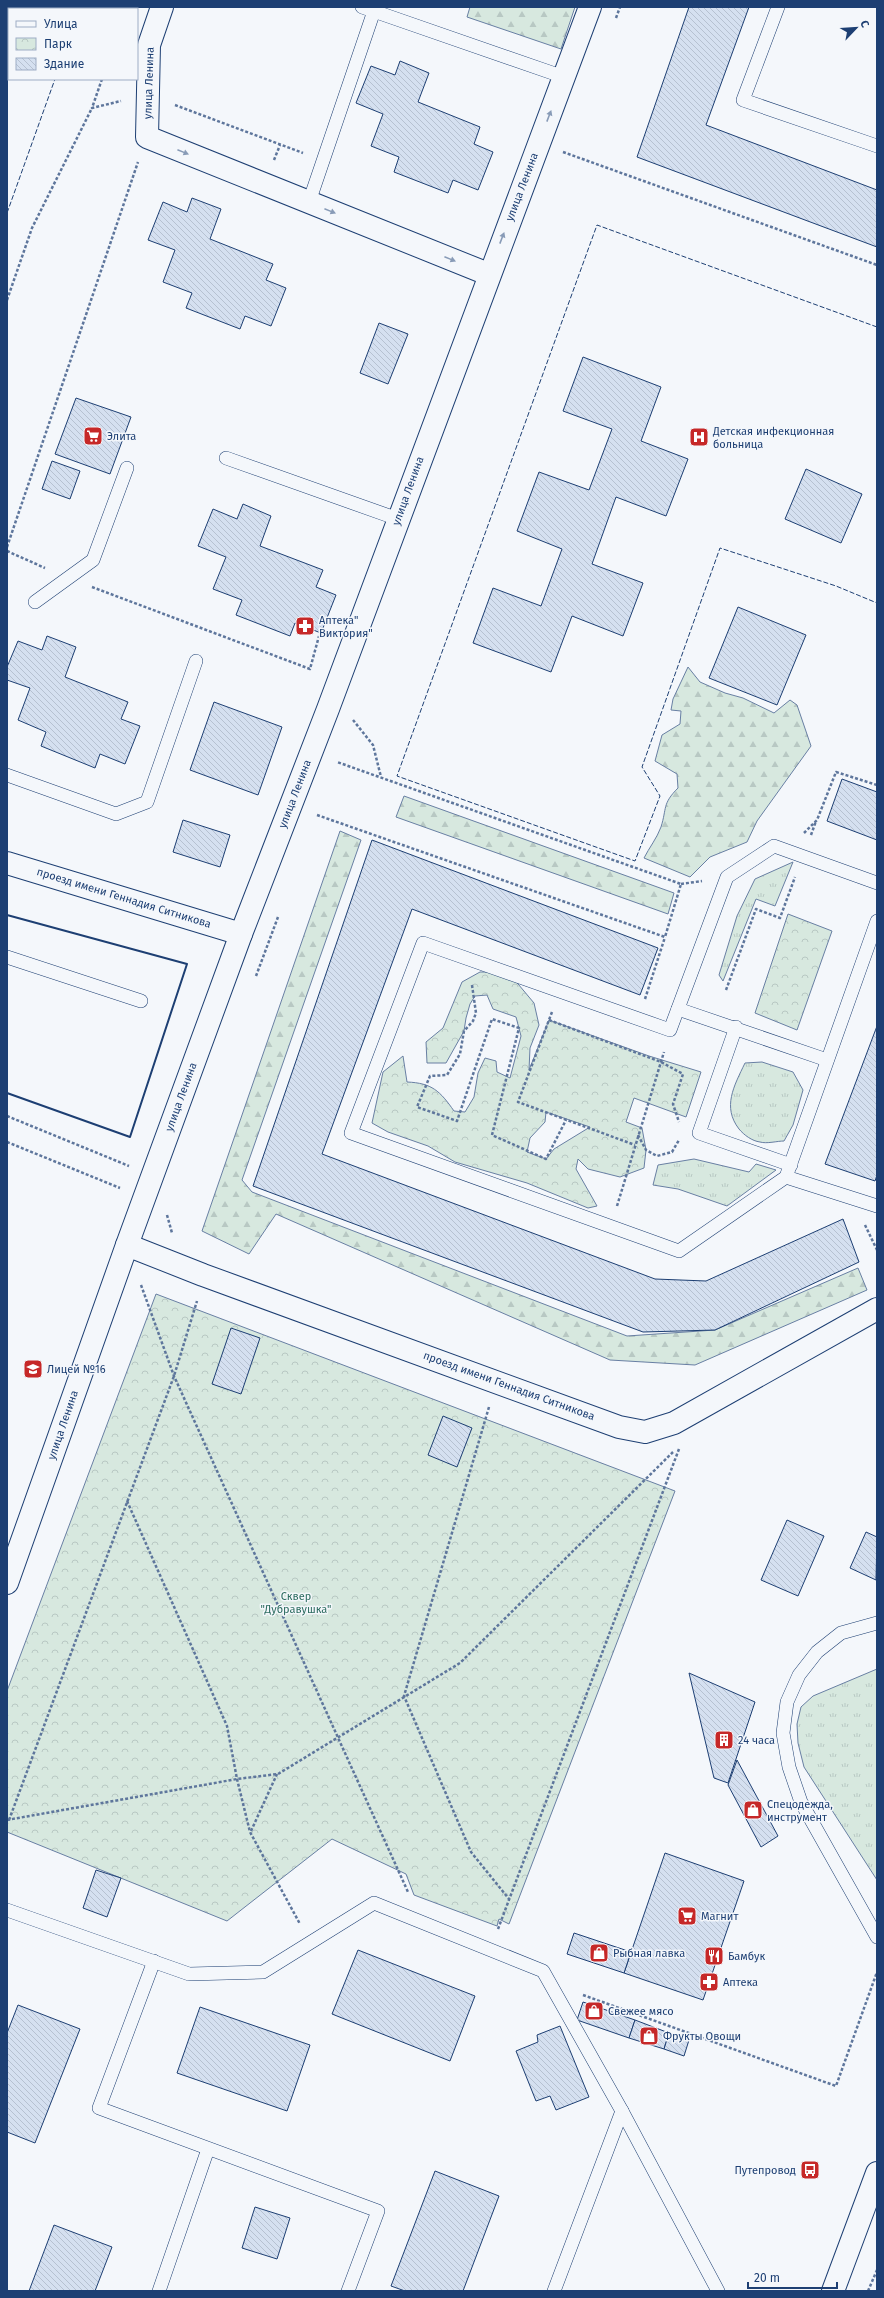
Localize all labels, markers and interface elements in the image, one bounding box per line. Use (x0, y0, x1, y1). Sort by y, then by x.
legend (8, 8, 138, 80)
north arrow (836, 8, 876, 48)
text: Улица (44, 17, 78, 31)
text: С (857, 18, 872, 30)
text: Парк (44, 37, 73, 51)
street label: улица Ленина (141, 47, 157, 119)
text: Здание (44, 57, 84, 71)
one-way arrow (546, 110, 552, 122)
one-way arrow (178, 149, 190, 155)
street label: улица Ленина (503, 151, 541, 223)
one-way arrow (324, 208, 336, 214)
one-way arrow (500, 231, 506, 243)
one-way arrow (445, 256, 456, 262)
supermarket icon: Элита (82, 425, 104, 447)
place label: Детская инфекционная больница (712, 425, 834, 451)
hospital icon: Детская инфекционная больница (688, 426, 710, 448)
place label: Элита (107, 430, 136, 443)
street label: улица Ленина (390, 455, 426, 527)
place label: Аптека" Виктория" (319, 614, 373, 640)
pharmacy icon: Аптека" Виктория" (294, 615, 316, 637)
street label: улица Ленина (276, 758, 314, 830)
street label: проезд имени Геннадия Ситникова (35, 865, 213, 931)
street label: улица Ленина (163, 1061, 199, 1133)
street label: проезд имени Геннадия Ситникова (421, 1349, 597, 1423)
school or university icon: Лицей №16 (22, 1358, 44, 1380)
place label: Лицей №16 (47, 1363, 106, 1376)
street label: улица Ленина (45, 1389, 81, 1461)
park label: Сквер "Дубравушка" (261, 1590, 331, 1616)
building icon: 24 часа (713, 1729, 735, 1751)
place label: 24 часа (738, 1734, 775, 1747)
place label: Спецодежда, инструмент (767, 1798, 833, 1824)
shop icon: Спецодежда, инструмент (742, 1799, 764, 1821)
supermarket icon: Магнит (676, 1905, 698, 1927)
place label: Магнит (701, 1910, 738, 1923)
shop icon: Рыбная лавка (588, 1942, 610, 1964)
restaurant icon: Бамбук (703, 1945, 725, 1967)
place label: Рыбная лавка (613, 1947, 685, 1960)
place label: Бамбук (728, 1950, 765, 1963)
pharmacy icon: Аптека (698, 1971, 720, 1993)
place label: Аптека (723, 1976, 758, 1989)
shop icon: Свежее мясо (583, 2000, 605, 2022)
place label: Свежее мясо (608, 2005, 674, 2018)
shop icon: Фрукты Овощи (638, 2025, 660, 2047)
place label: Фрукты Овощи (663, 2030, 741, 2043)
bus stop icon: Путепровод (799, 2159, 821, 2181)
place label: Путепровод (734, 2164, 796, 2177)
scale bar (748, 2264, 837, 2290)
text: 20 m (754, 2271, 780, 2285)

